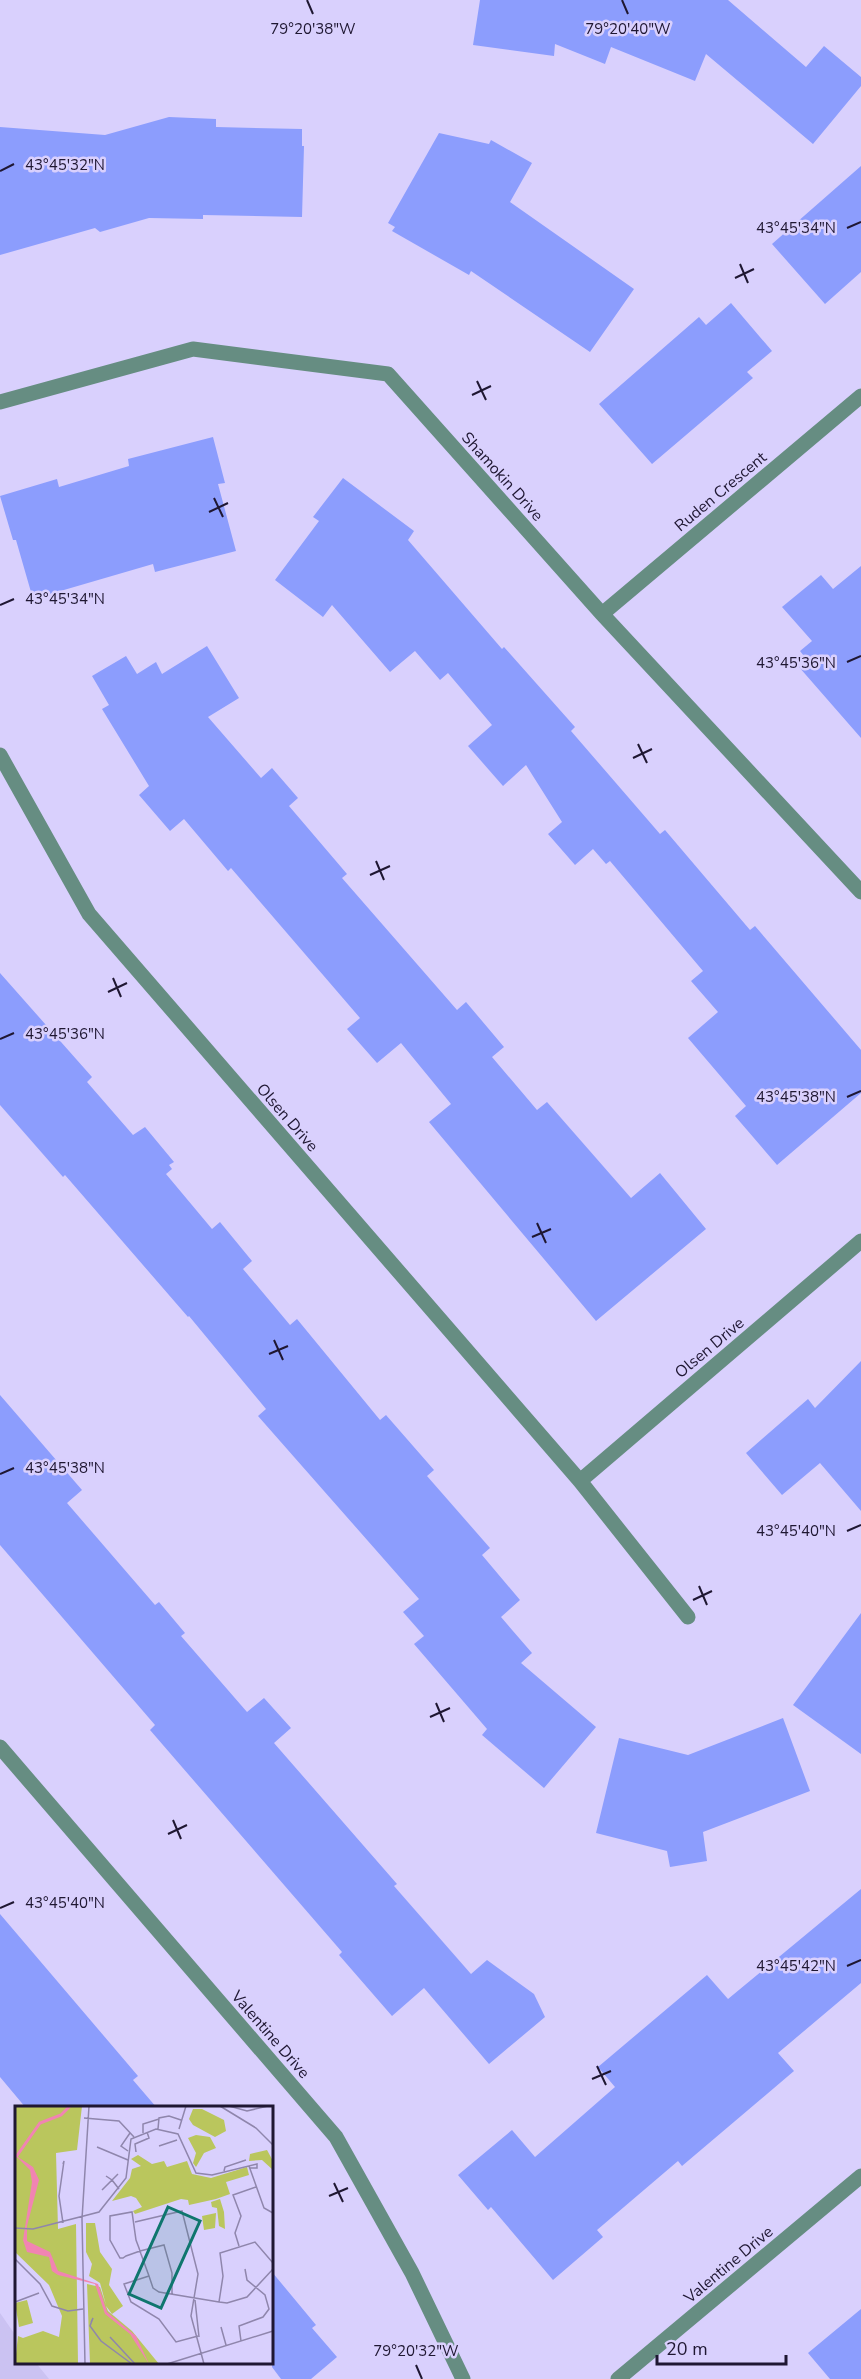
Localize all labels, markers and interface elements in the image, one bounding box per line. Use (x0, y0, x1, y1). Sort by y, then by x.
text: 79°20'38"W (270, 19, 356, 39)
text: 79°20'40"W (585, 19, 671, 39)
text: 43°45'32"N (25, 155, 105, 175)
text: 43°45'34"N (756, 218, 836, 238)
street label: Shamokin Drive (456, 427, 548, 526)
street label: Ruden Crescent (670, 447, 772, 537)
text: 43°45'34"N (25, 589, 105, 609)
text: 43°45'36"N (756, 653, 836, 673)
text: 43°45'36"N (25, 1024, 105, 1044)
street label: Olsen Drive (251, 1079, 323, 1157)
text: 43°45'38"N (756, 1087, 836, 1107)
street label: Olsen Drive (670, 1312, 749, 1383)
text: 43°45'38"N (25, 1458, 105, 1478)
text: 43°45'40"N (756, 1521, 836, 1541)
text: 43°45'40"N (25, 1893, 105, 1913)
text: 43°45'42"N (756, 1956, 836, 1976)
street label: Valentine Drive (225, 1985, 315, 2083)
inset map (15, 2106, 273, 2364)
street label: Valentine Drive (679, 2221, 778, 2309)
scale bar (657, 2328, 786, 2366)
text: 20 m (666, 2337, 708, 2361)
text: 79°20'32"W (373, 2341, 459, 2361)

